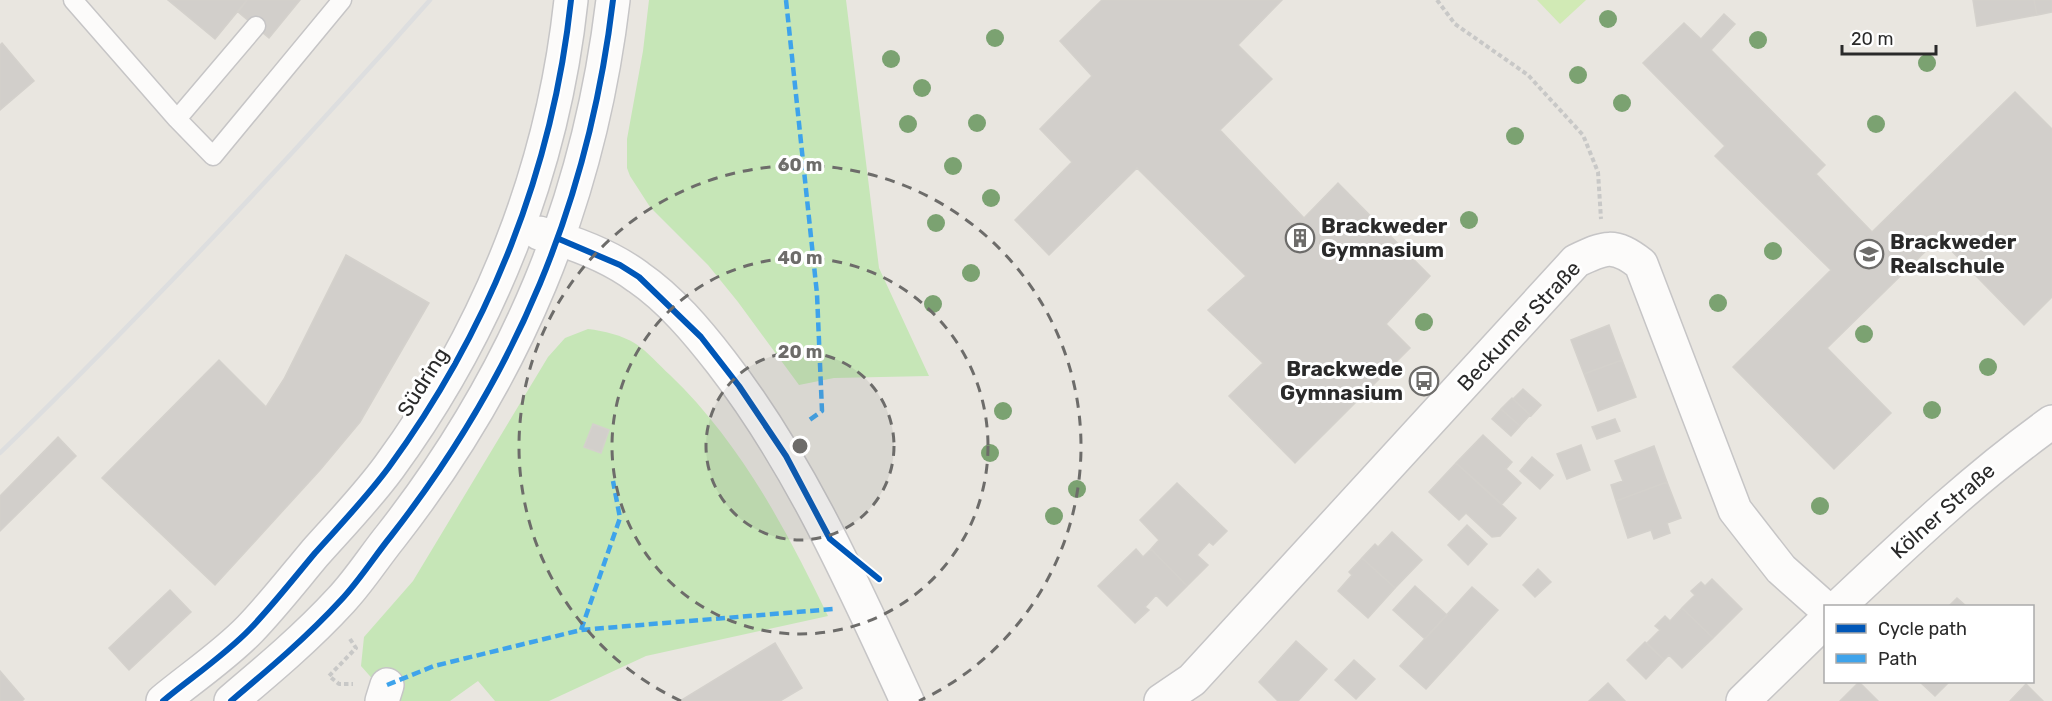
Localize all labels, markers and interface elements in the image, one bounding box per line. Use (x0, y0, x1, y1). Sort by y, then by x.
scale bar (1842, 18, 1936, 56)
text: 20 m (1851, 28, 1893, 50)
text: 60 m (778, 154, 822, 176)
place label: Brackweder Gymnasium (1321, 213, 1448, 262)
building icon: Brackweder Gymnasium (1284, 222, 1316, 254)
place label: Brackweder Realschule (1890, 229, 2017, 278)
school or university icon: Brackweder Realschule (1853, 238, 1885, 270)
text: 40 m (778, 247, 822, 269)
street label: Beckumer Straße (1452, 255, 1585, 396)
text: 20 m (778, 341, 822, 363)
street label: Südring (392, 343, 453, 421)
place label: Brackwede Gymnasium (1280, 356, 1403, 405)
bus stop icon: Brackwede Gymnasium (1408, 365, 1440, 397)
centre of rings (790, 436, 810, 456)
street label: Kölner Straße (1886, 457, 2000, 564)
legend (1824, 605, 2034, 683)
text: Cycle path (1878, 618, 1967, 640)
text: Path (1878, 648, 1917, 670)

